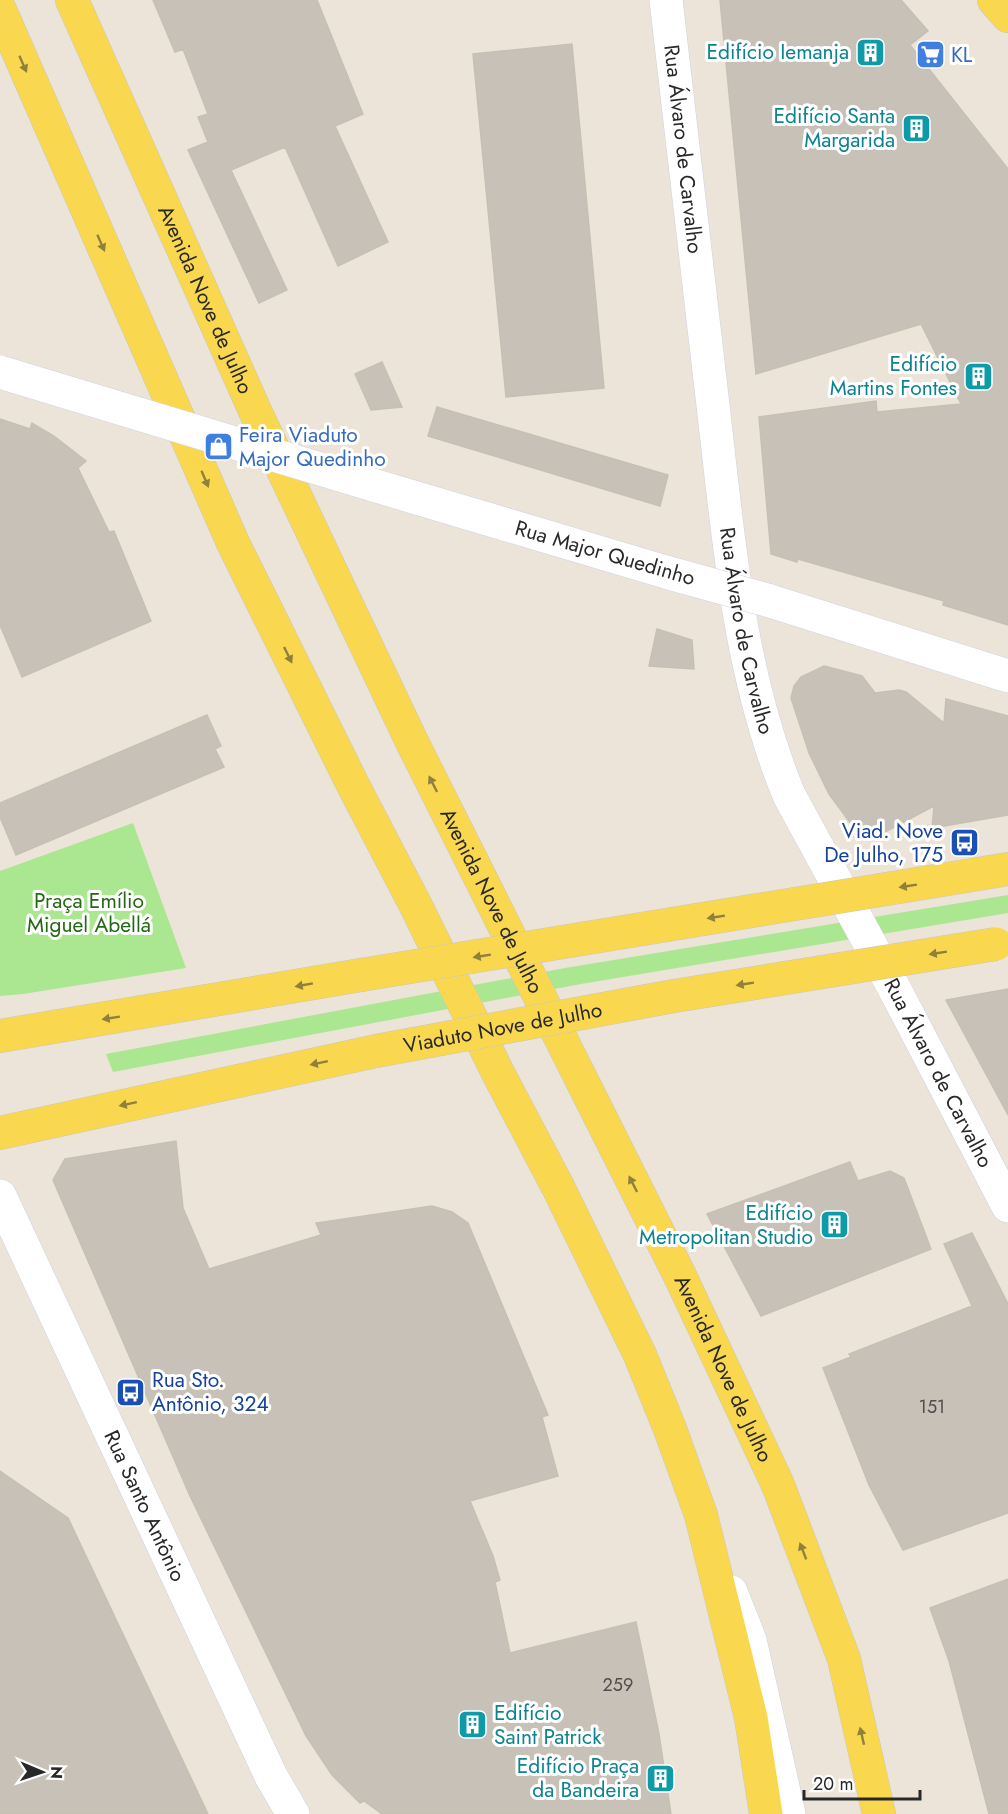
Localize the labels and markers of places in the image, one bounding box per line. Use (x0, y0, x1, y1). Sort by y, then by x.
building icon: Edifício Iemanja (854, 36, 886, 68)
place label: Edifício Iemanja (706, 37, 849, 67)
supermarket icon: KL (914, 39, 946, 71)
place label: KL (951, 40, 973, 70)
place label: Edifício Santa Margarida (774, 101, 895, 155)
building icon: Edifício Santa Margarida (900, 112, 932, 144)
place label: Edifício Martins Fontes (830, 349, 957, 403)
building icon: Edifício Martins Fontes (962, 360, 994, 392)
place label: Feira Viaduto Major Quedinho (239, 420, 386, 474)
shop icon: Feira Viaduto Major Quedinho (202, 431, 234, 463)
place label: Viad. Nove De Julho, 175 (824, 816, 943, 870)
bus stop icon: Viad. Nove De Julho, 175 (948, 827, 980, 859)
place label: Edifício Metropolitan Studio (639, 1198, 813, 1252)
building icon: Edifício Metropolitan Studio (818, 1209, 850, 1241)
place label: Rua Sto. Antônio, 324 (152, 1365, 269, 1419)
bus stop icon: Rua Sto. Antônio, 324 (115, 1376, 147, 1408)
place label: Edifício Saint Patrick (494, 1698, 602, 1752)
building icon: Edifício Saint Patrick (457, 1709, 489, 1741)
place label: Edifício Praça da Bandeira (517, 1751, 639, 1805)
building icon: Edifício Praça da Bandeira (644, 1762, 676, 1794)

